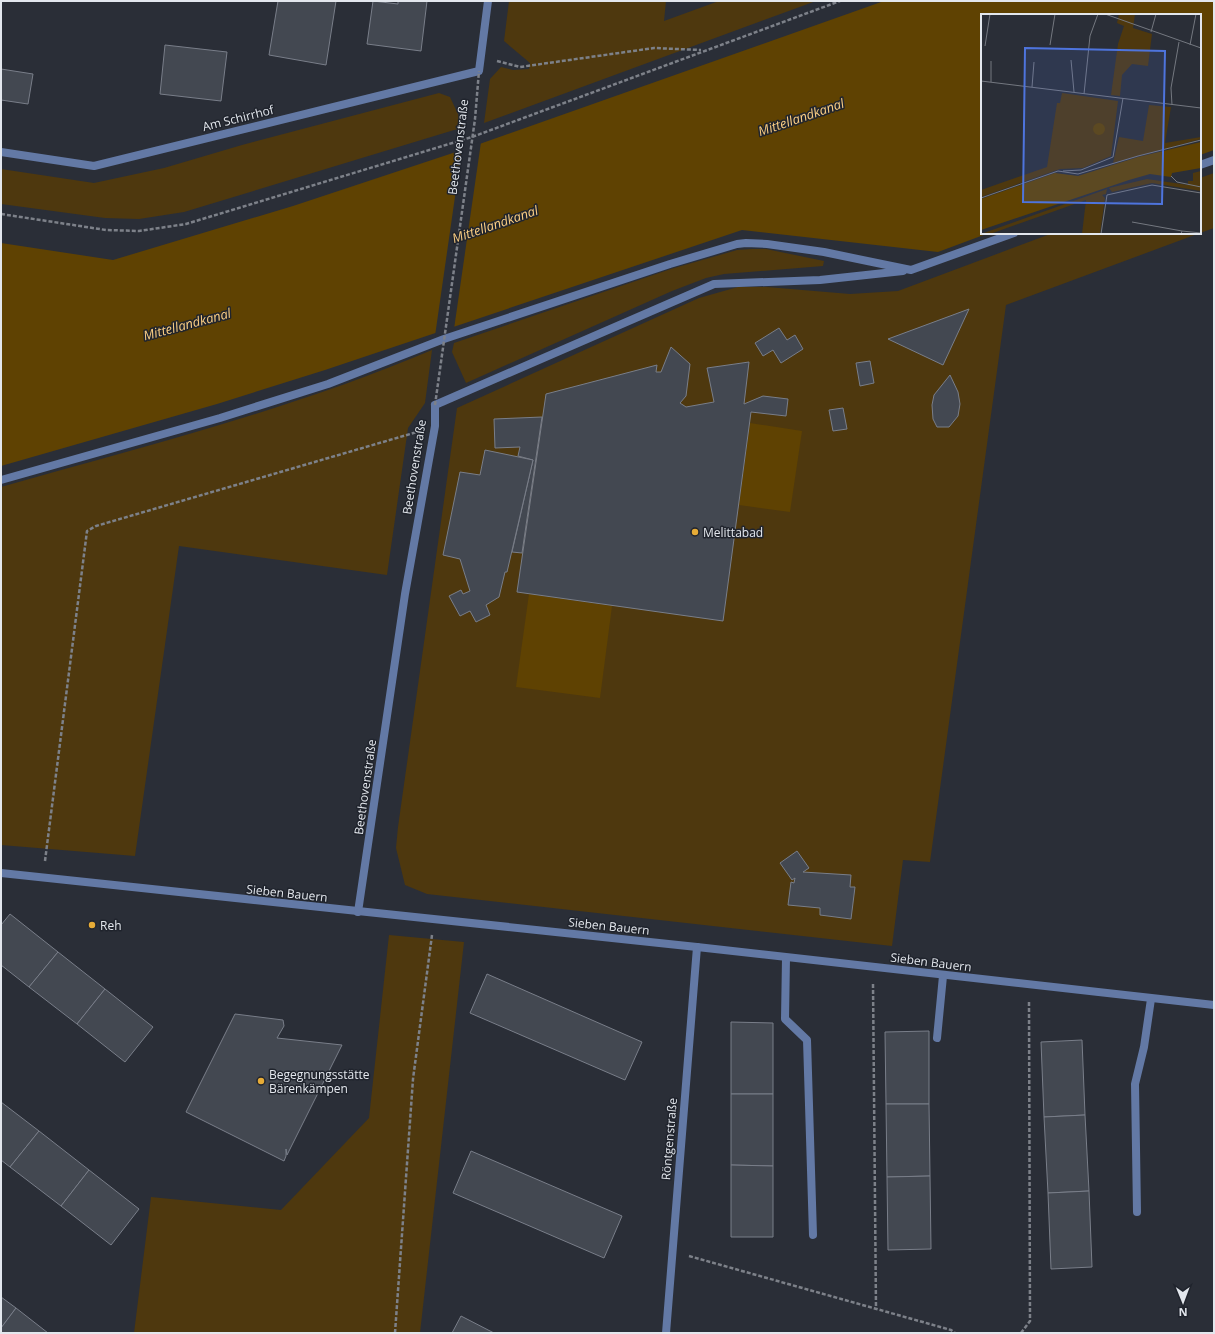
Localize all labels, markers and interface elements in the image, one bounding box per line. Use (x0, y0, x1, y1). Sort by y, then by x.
inset map (981, 14, 1201, 234)
water label: Mittellandkanal (756, 94, 847, 140)
street label: Beethovenstraße (444, 98, 472, 196)
street label: Am Schirrhof (201, 101, 276, 135)
water label: Mittellandkanal (450, 201, 541, 247)
water label: Mittellandkanal (141, 303, 233, 344)
street label: Beethovenstraße (398, 418, 430, 516)
place label: Melittabad (703, 524, 763, 541)
marker: Melittabad (690, 527, 700, 537)
street label: Beethovenstraße (350, 738, 380, 836)
street label: Sieben Bauern (245, 880, 329, 906)
street label: Sieben Bauern (567, 913, 651, 939)
place label: Reh (100, 917, 122, 934)
marker: Reh (87, 920, 97, 930)
street label: Sieben Bauern (889, 949, 973, 975)
place label: Begegnungsstätte Bärenkämpen (269, 1066, 370, 1097)
marker: Begegnungsstätte Bärenkämpen (256, 1076, 266, 1086)
street label: Röntgenstraße (657, 1097, 681, 1181)
north arrow (1163, 1282, 1203, 1322)
text: N (1179, 1305, 1188, 1320)

